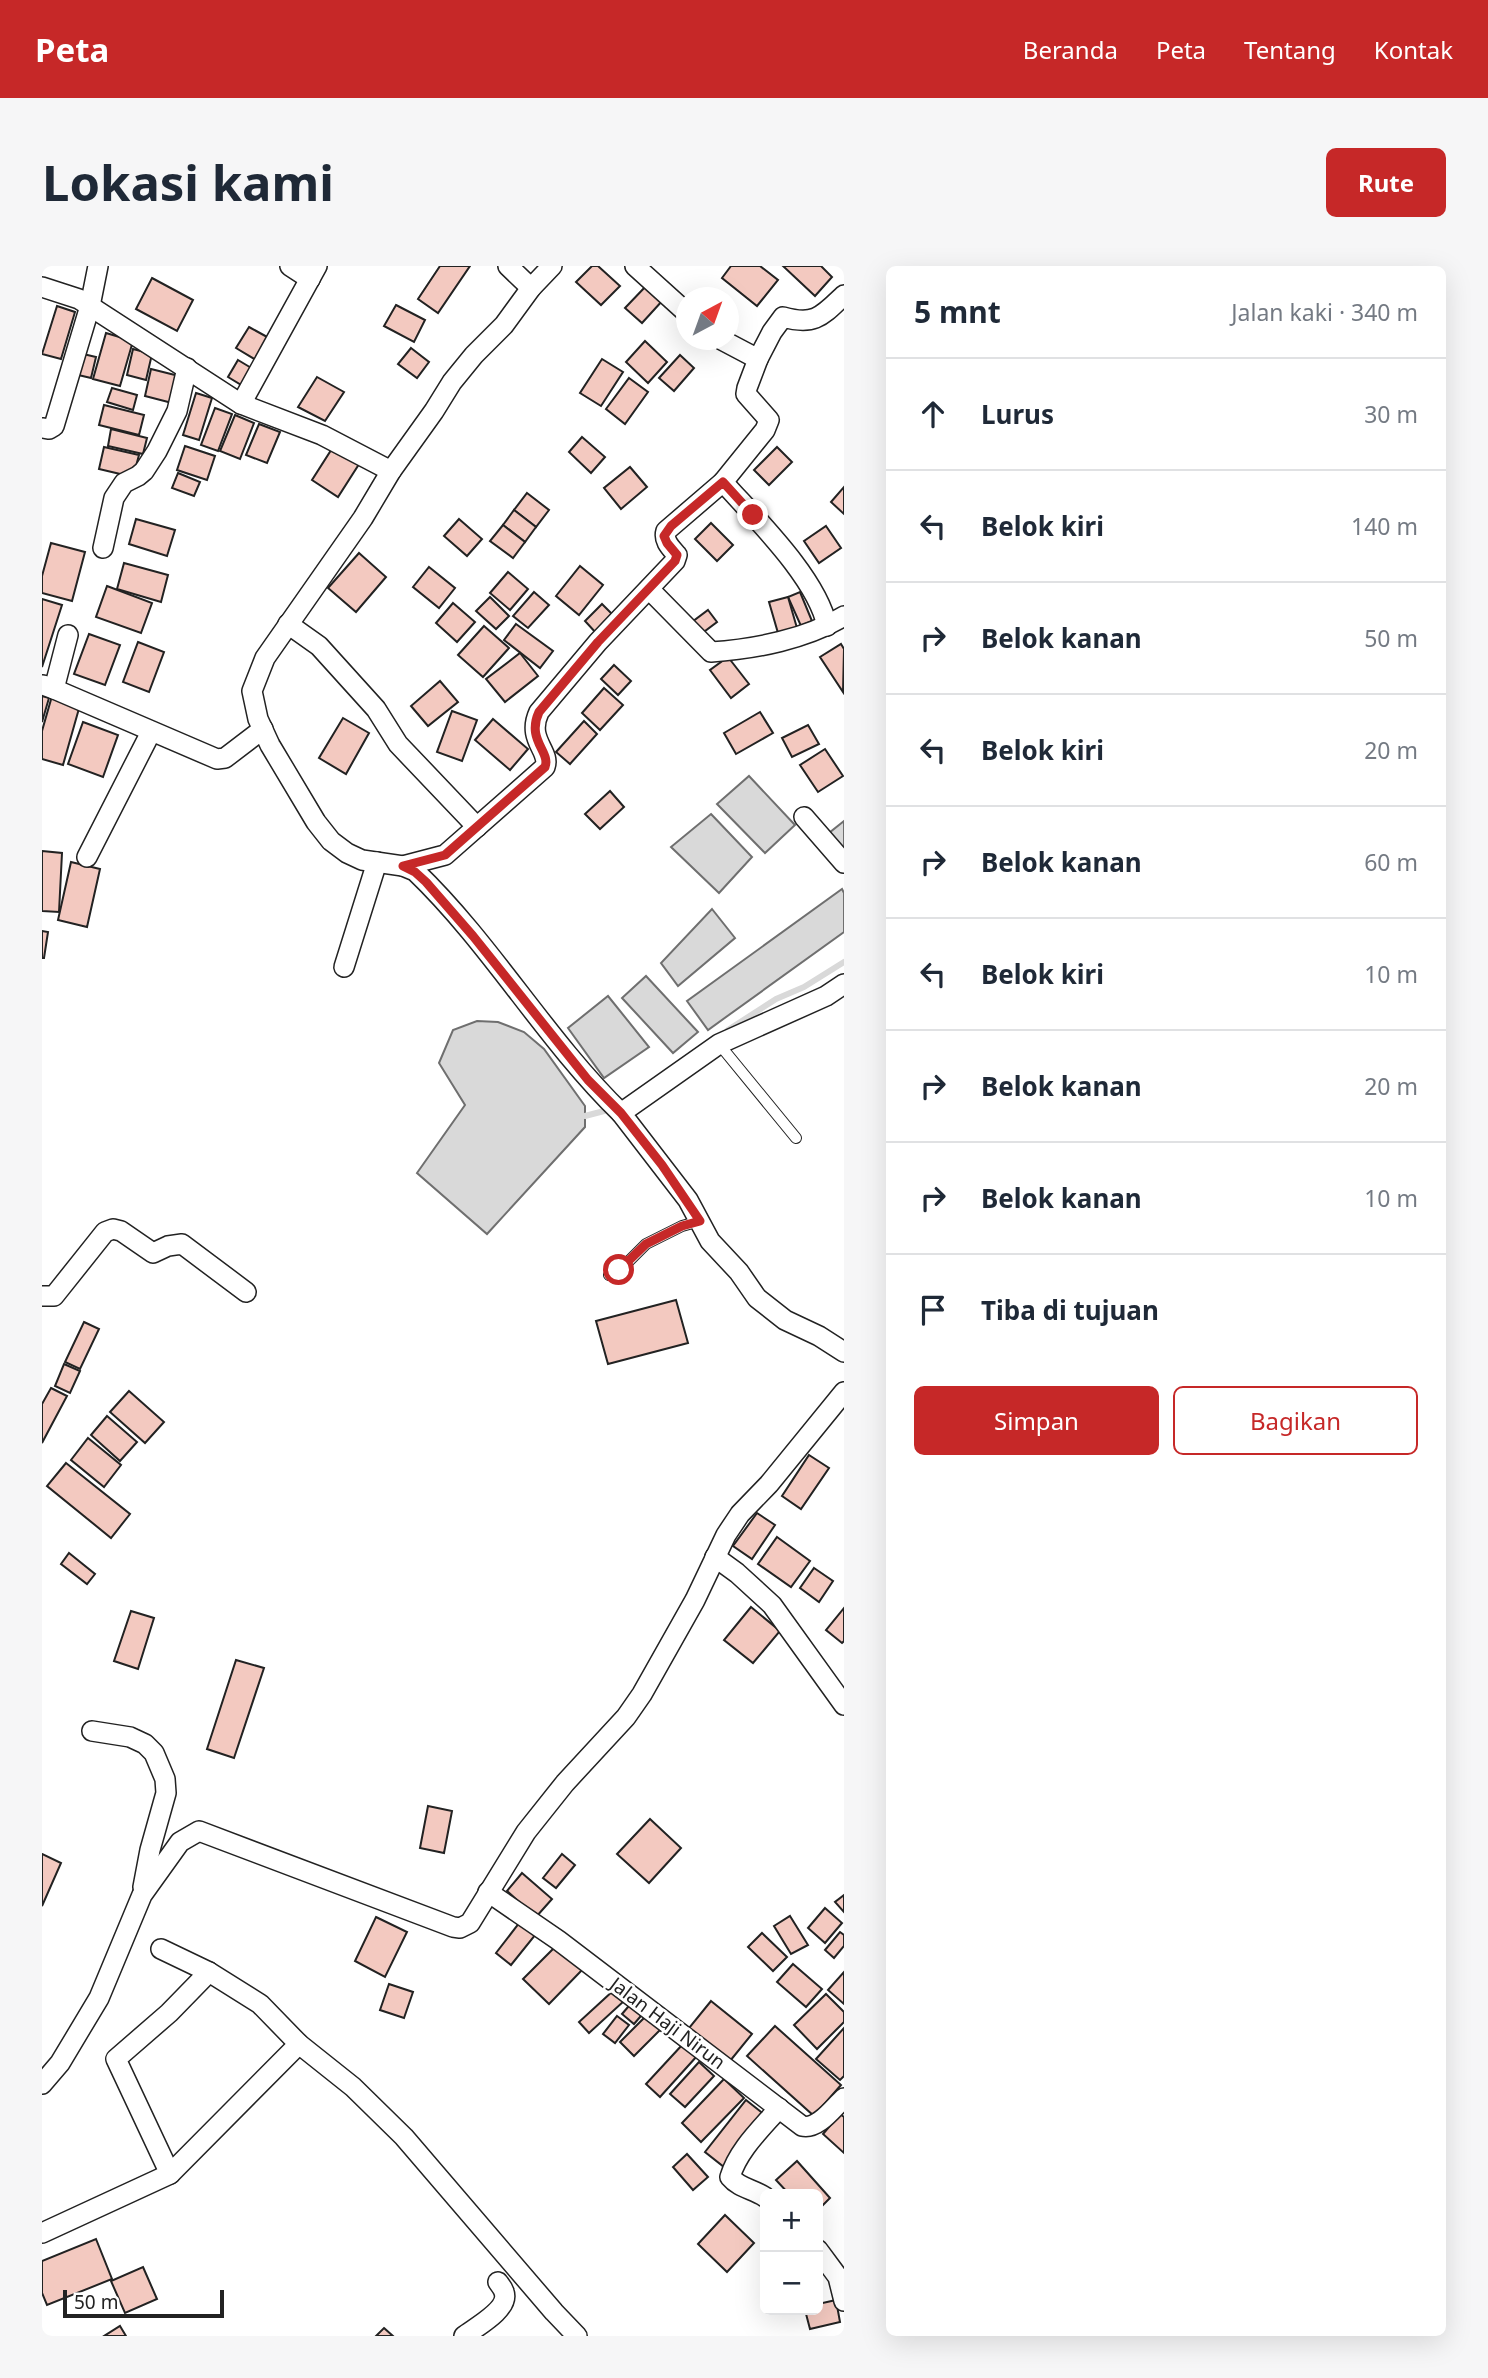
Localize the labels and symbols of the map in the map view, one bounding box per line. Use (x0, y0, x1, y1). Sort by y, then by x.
north arrow (676, 287, 739, 350)
route end (737, 499, 768, 530)
route start (603, 1254, 634, 1285)
street label: Jalan Haji Nirun (603, 1970, 731, 2075)
scale bar (63, 2287, 224, 2319)

